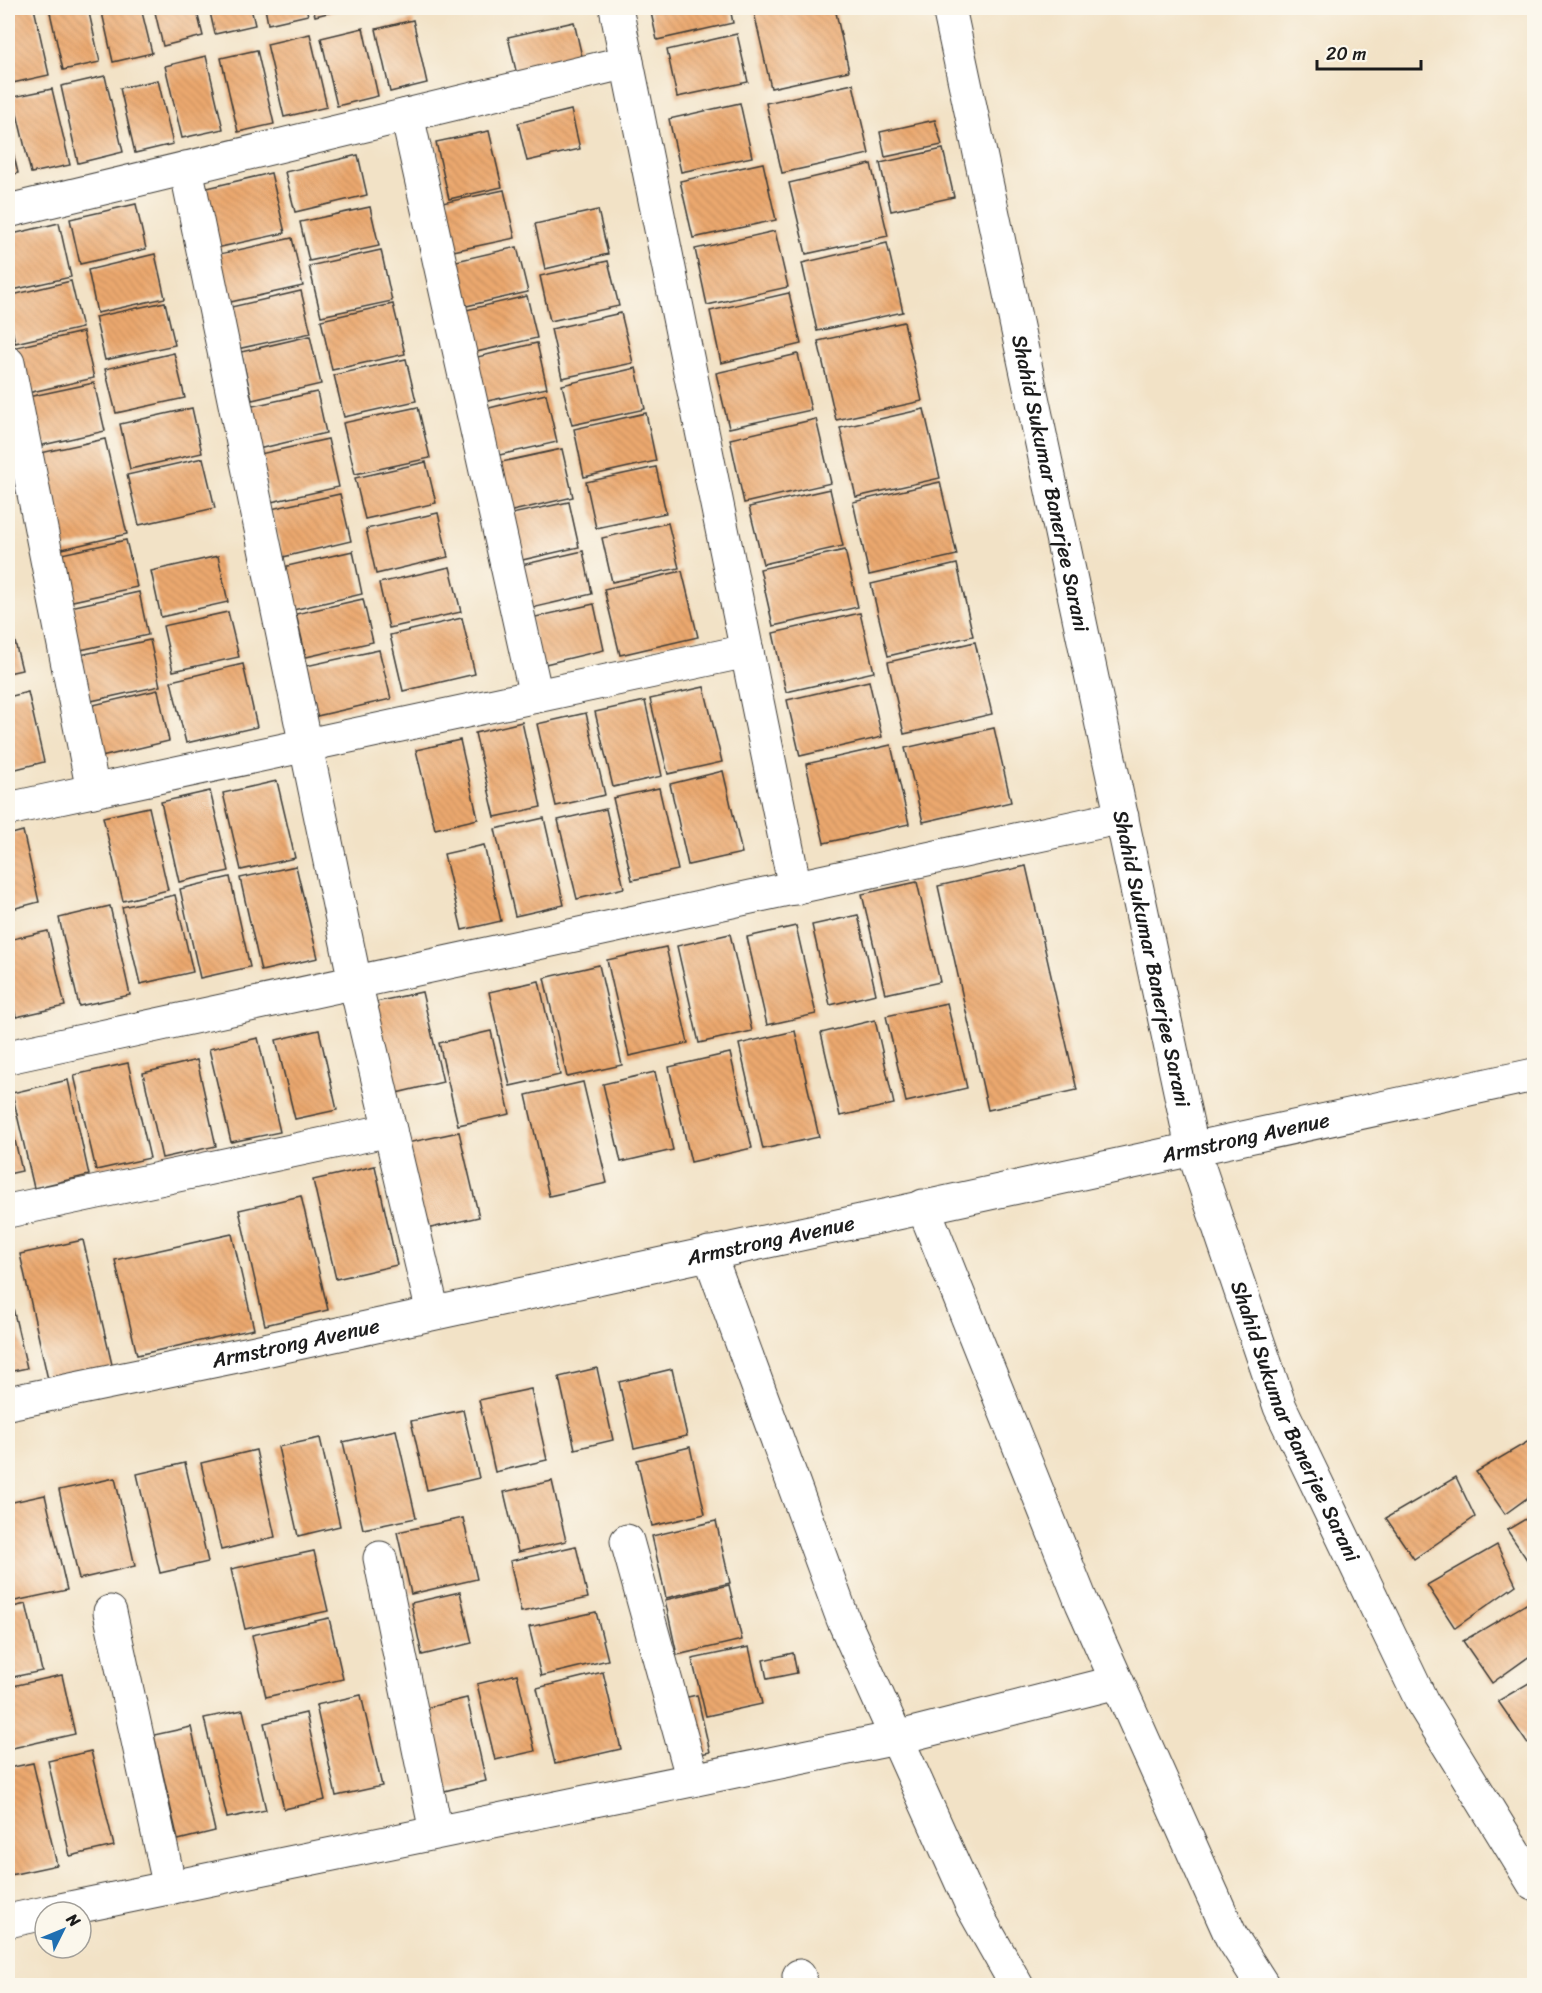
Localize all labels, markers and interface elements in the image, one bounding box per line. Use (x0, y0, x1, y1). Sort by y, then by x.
scale bar (1317, 33, 1420, 71)
text: 20 m (1326, 38, 1366, 70)
street label: Shahid Sukumar Banerjee Sarani (1000, 331, 1101, 637)
street label: Shahid Sukumar Banerjee Sarani (1102, 807, 1202, 1112)
street label: Armstrong Avenue (1157, 1101, 1334, 1174)
street label: Armstrong Avenue (682, 1204, 859, 1277)
street label: Shahid Sukumar Banerjee Sarani (1219, 1275, 1372, 1570)
street label: Armstrong Avenue (207, 1307, 384, 1380)
north arrow (33, 1900, 93, 1960)
text: N (59, 1905, 89, 1935)

